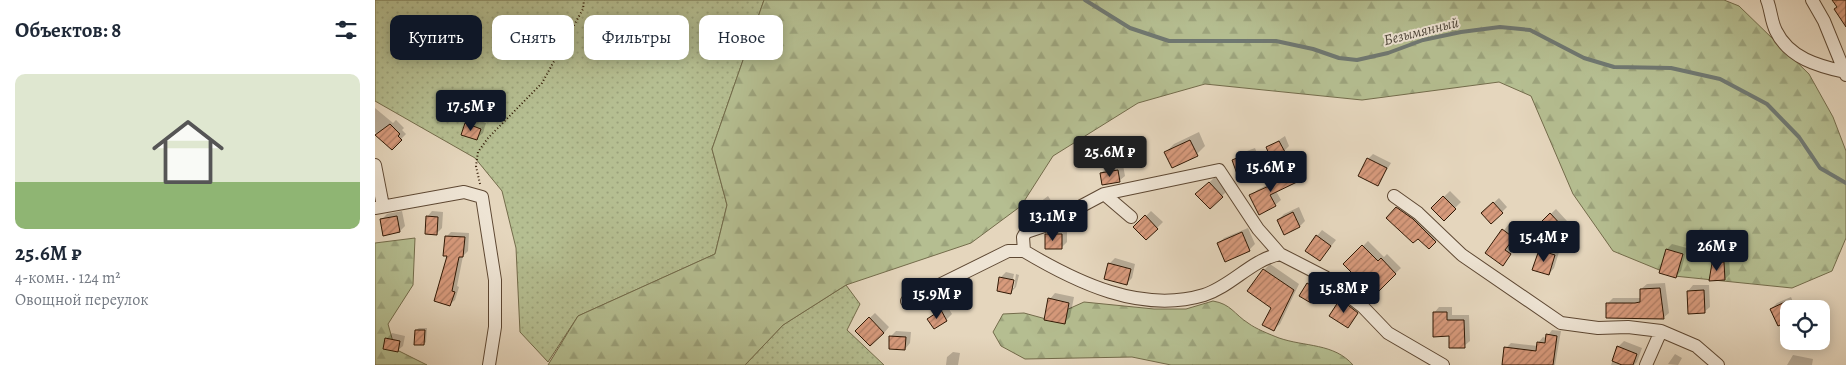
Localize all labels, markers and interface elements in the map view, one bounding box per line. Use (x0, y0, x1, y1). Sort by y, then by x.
water label: Безымянный (1381, 12, 1461, 50)
chip: Купить (390, 15, 482, 60)
chip: Снять (492, 15, 574, 60)
chip: Фильтры (584, 15, 689, 60)
chip: Новое (699, 15, 783, 60)
text: Объектов: 8 (15, 16, 121, 44)
icon: filters (332, 16, 360, 44)
pin: 17.5M ₽ (425, 90, 517, 132)
text: 17.5M ₽ (447, 95, 495, 117)
icon: home (143, 107, 233, 197)
pin: 25.6M ₽ (1064, 136, 1156, 178)
text: 25.6M ₽ (1085, 141, 1135, 163)
pin: 15.6M ₽ (1225, 150, 1317, 193)
text: 15.6M ₽ (1247, 156, 1295, 178)
pin: 13.1M ₽ (1007, 200, 1099, 242)
text: 13.1M ₽ (1029, 205, 1077, 227)
pin: 15.4M ₽ (1498, 220, 1590, 263)
text: 15.4M ₽ (1520, 226, 1568, 248)
pin: 26M ₽ (1682, 230, 1752, 272)
text: 26M ₽ (1697, 235, 1737, 257)
text: 25.6M ₽ (15, 239, 82, 267)
text: 4-комн. · 124 m² (15, 267, 121, 289)
pin: 15.8M ₽ (1298, 272, 1390, 314)
text: 15.8M ₽ (1319, 277, 1369, 299)
pin: 15.9M ₽ (891, 278, 983, 320)
text: 15.9M ₽ (913, 283, 961, 305)
text: Овощной переулок (15, 289, 149, 311)
map controls (1780, 300, 1830, 350)
button: locate (1780, 300, 1830, 350)

